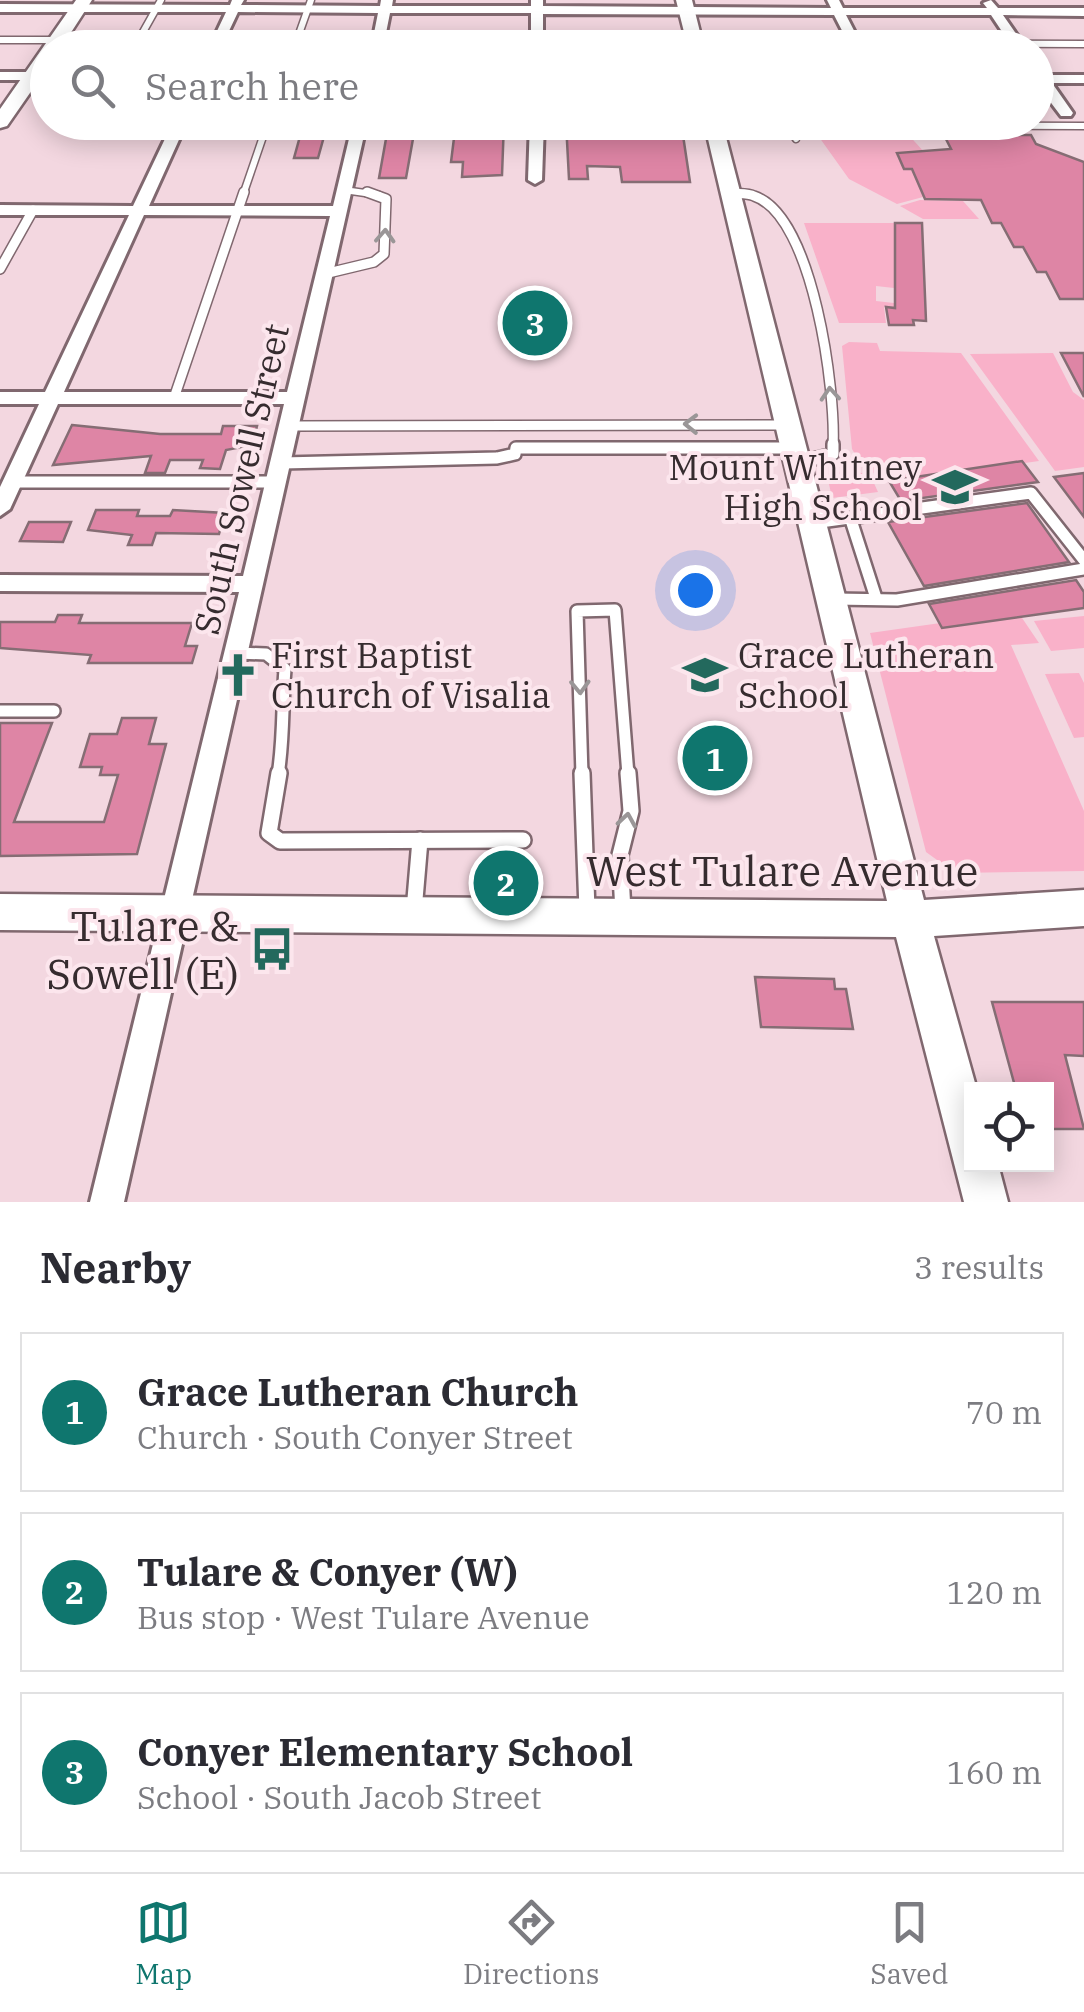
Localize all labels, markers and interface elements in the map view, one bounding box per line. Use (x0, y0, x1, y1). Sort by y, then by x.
search box (30, 30, 1054, 140)
icon: search (65, 58, 120, 113)
text: Search here (145, 61, 359, 110)
one-way arrow (374, 228, 395, 244)
pin: 3 (502, 286, 568, 360)
street label: South Sowell Street (183, 319, 299, 639)
one-way arrow (820, 386, 842, 402)
one-way arrow (682, 414, 698, 435)
place label: Mount Whitney High School (668, 444, 922, 530)
school or university icon: Mount Whitney High School (931, 463, 979, 511)
your location (670, 565, 721, 616)
place label: First Baptist Church of Visalia (271, 632, 551, 718)
place label: Grace Lutheran School (738, 632, 994, 718)
church icon: First Baptist Church of Visalia (214, 651, 262, 699)
school or university icon: Grace Lutheran School (681, 651, 729, 699)
one-way arrow (569, 680, 590, 696)
pin: 1 (682, 720, 748, 796)
one-way arrow (616, 812, 637, 828)
street label: West Tulare Avenue (586, 843, 978, 898)
pin: 2 (474, 846, 538, 920)
place label: Tulare & Sowell (E) (47, 898, 239, 1001)
bus stop icon: Tulare & Sowell (E) (248, 925, 296, 973)
map controls (964, 1082, 1054, 1172)
button: locate (964, 1082, 1054, 1172)
text: Nearby (40, 1240, 191, 1295)
text: 3 results (914, 1246, 1044, 1288)
text: Grace Lutheran Church (137, 1367, 579, 1416)
text: 1 (65, 1391, 84, 1433)
text: 70 m (966, 1391, 1042, 1433)
text: Church · South Conyer Street (137, 1416, 573, 1458)
text: Tulare & Conyer (W) (137, 1547, 518, 1596)
text: 2 (65, 1571, 84, 1613)
text: 120 m (946, 1571, 1042, 1613)
text: Bus stop · West Tulare Avenue (137, 1596, 590, 1638)
text: Conyer Elementary School (137, 1727, 633, 1776)
text: 3 (65, 1751, 84, 1793)
text: 160 m (946, 1751, 1042, 1793)
text: School · South Jacob Street (137, 1776, 542, 1818)
tab: Map (135, 1895, 192, 1992)
tab: Directions (463, 1895, 599, 1992)
tab: Saved (870, 1895, 949, 1992)

